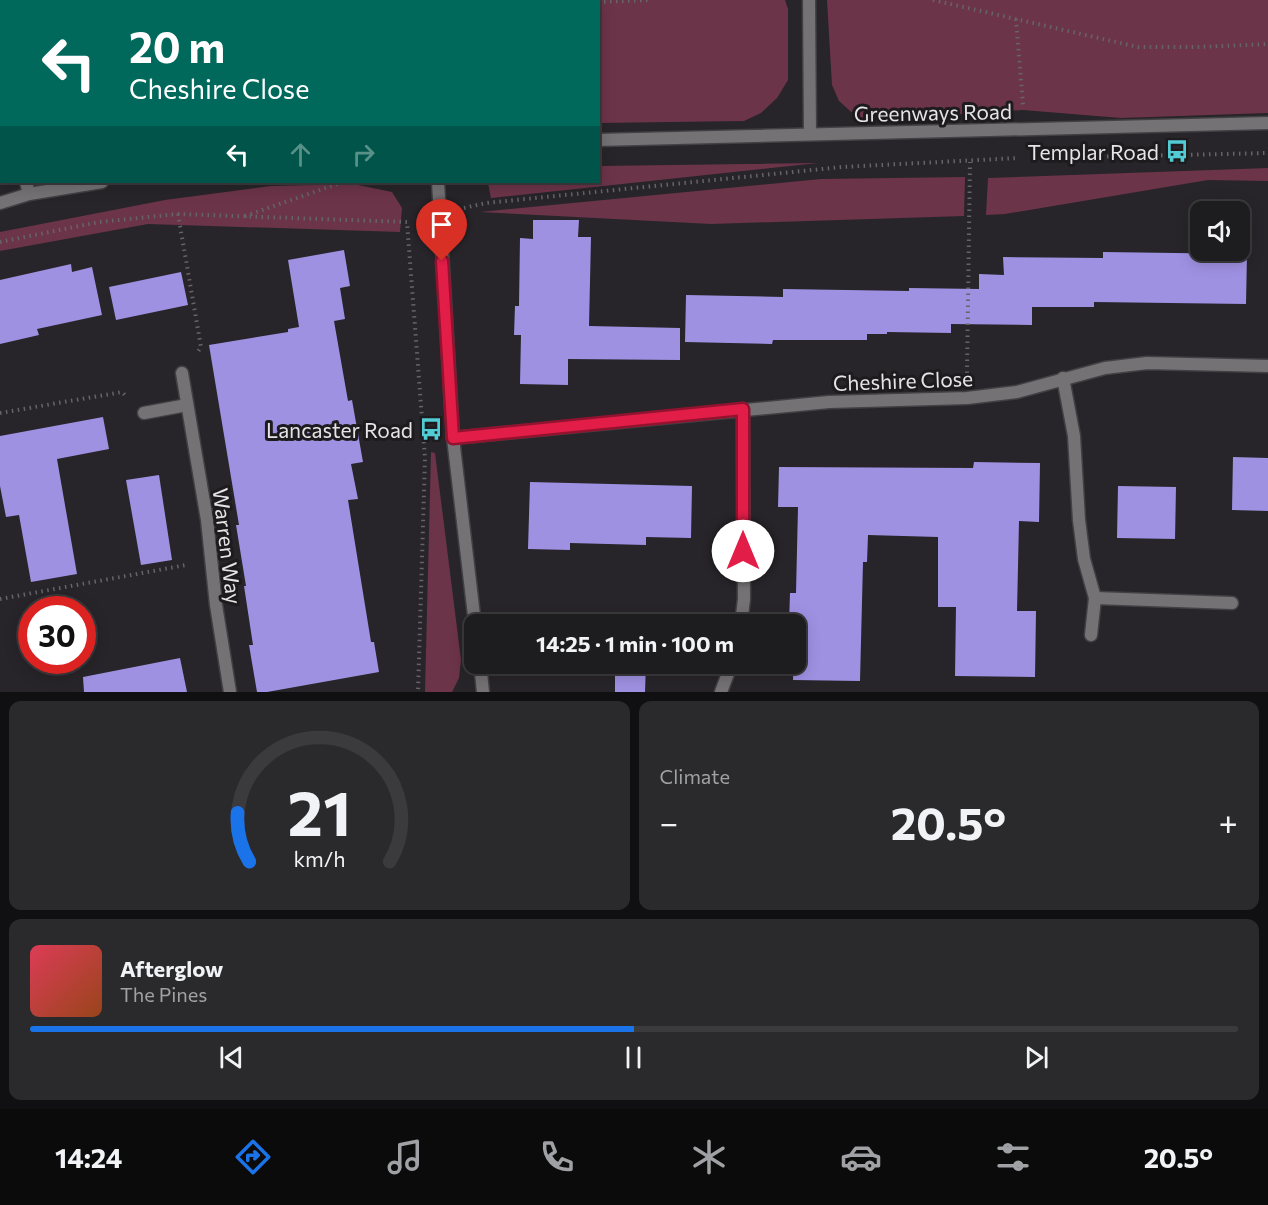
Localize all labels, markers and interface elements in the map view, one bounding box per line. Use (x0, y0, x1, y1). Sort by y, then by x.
text: 20 m (129, 20, 225, 72)
icon: left (30, 24, 108, 102)
text: Cheshire Close (129, 72, 309, 105)
street label: Greenways Road (854, 98, 1012, 126)
icon: left (221, 138, 254, 171)
icon: ahead (284, 138, 317, 171)
icon: right (347, 138, 380, 171)
bus stop icon: Templar Road (1164, 138, 1190, 164)
place label: Templar Road (1028, 139, 1159, 164)
pin (416, 199, 467, 261)
map controls (1190, 201, 1250, 261)
button: sound (1190, 201, 1250, 261)
icon: arrive (425, 208, 458, 241)
street label: Cheshire Close (832, 365, 974, 395)
bus stop icon: Lancaster Road (418, 416, 444, 442)
place label: Lancaster Road (266, 417, 413, 442)
street label: Warren Way (208, 487, 248, 606)
position arrow (711, 519, 775, 583)
speed limit sign: 30 (18, 596, 96, 674)
text: 14:25 · 1 min · 100 m (536, 630, 734, 657)
text: Climate (660, 764, 730, 788)
text: 21 (287, 773, 351, 849)
text: 20.5° (891, 794, 1006, 849)
text: − (660, 801, 678, 842)
text: + (1219, 801, 1238, 842)
text: km/h (293, 846, 345, 872)
text: Afterglow (120, 955, 223, 982)
text: The Pines (120, 982, 207, 1006)
icon: previous (215, 1041, 248, 1074)
icon: pause (617, 1041, 650, 1074)
icon: next (1020, 1041, 1053, 1074)
icon: directions (232, 1136, 274, 1178)
icon: music (384, 1136, 426, 1178)
icon: phone (536, 1136, 578, 1178)
icon: climate (688, 1136, 730, 1178)
icon: car (840, 1136, 882, 1178)
icon: filters (992, 1136, 1034, 1178)
text: 14:24 (55, 1141, 122, 1174)
text: 20.5° (1144, 1141, 1213, 1174)

